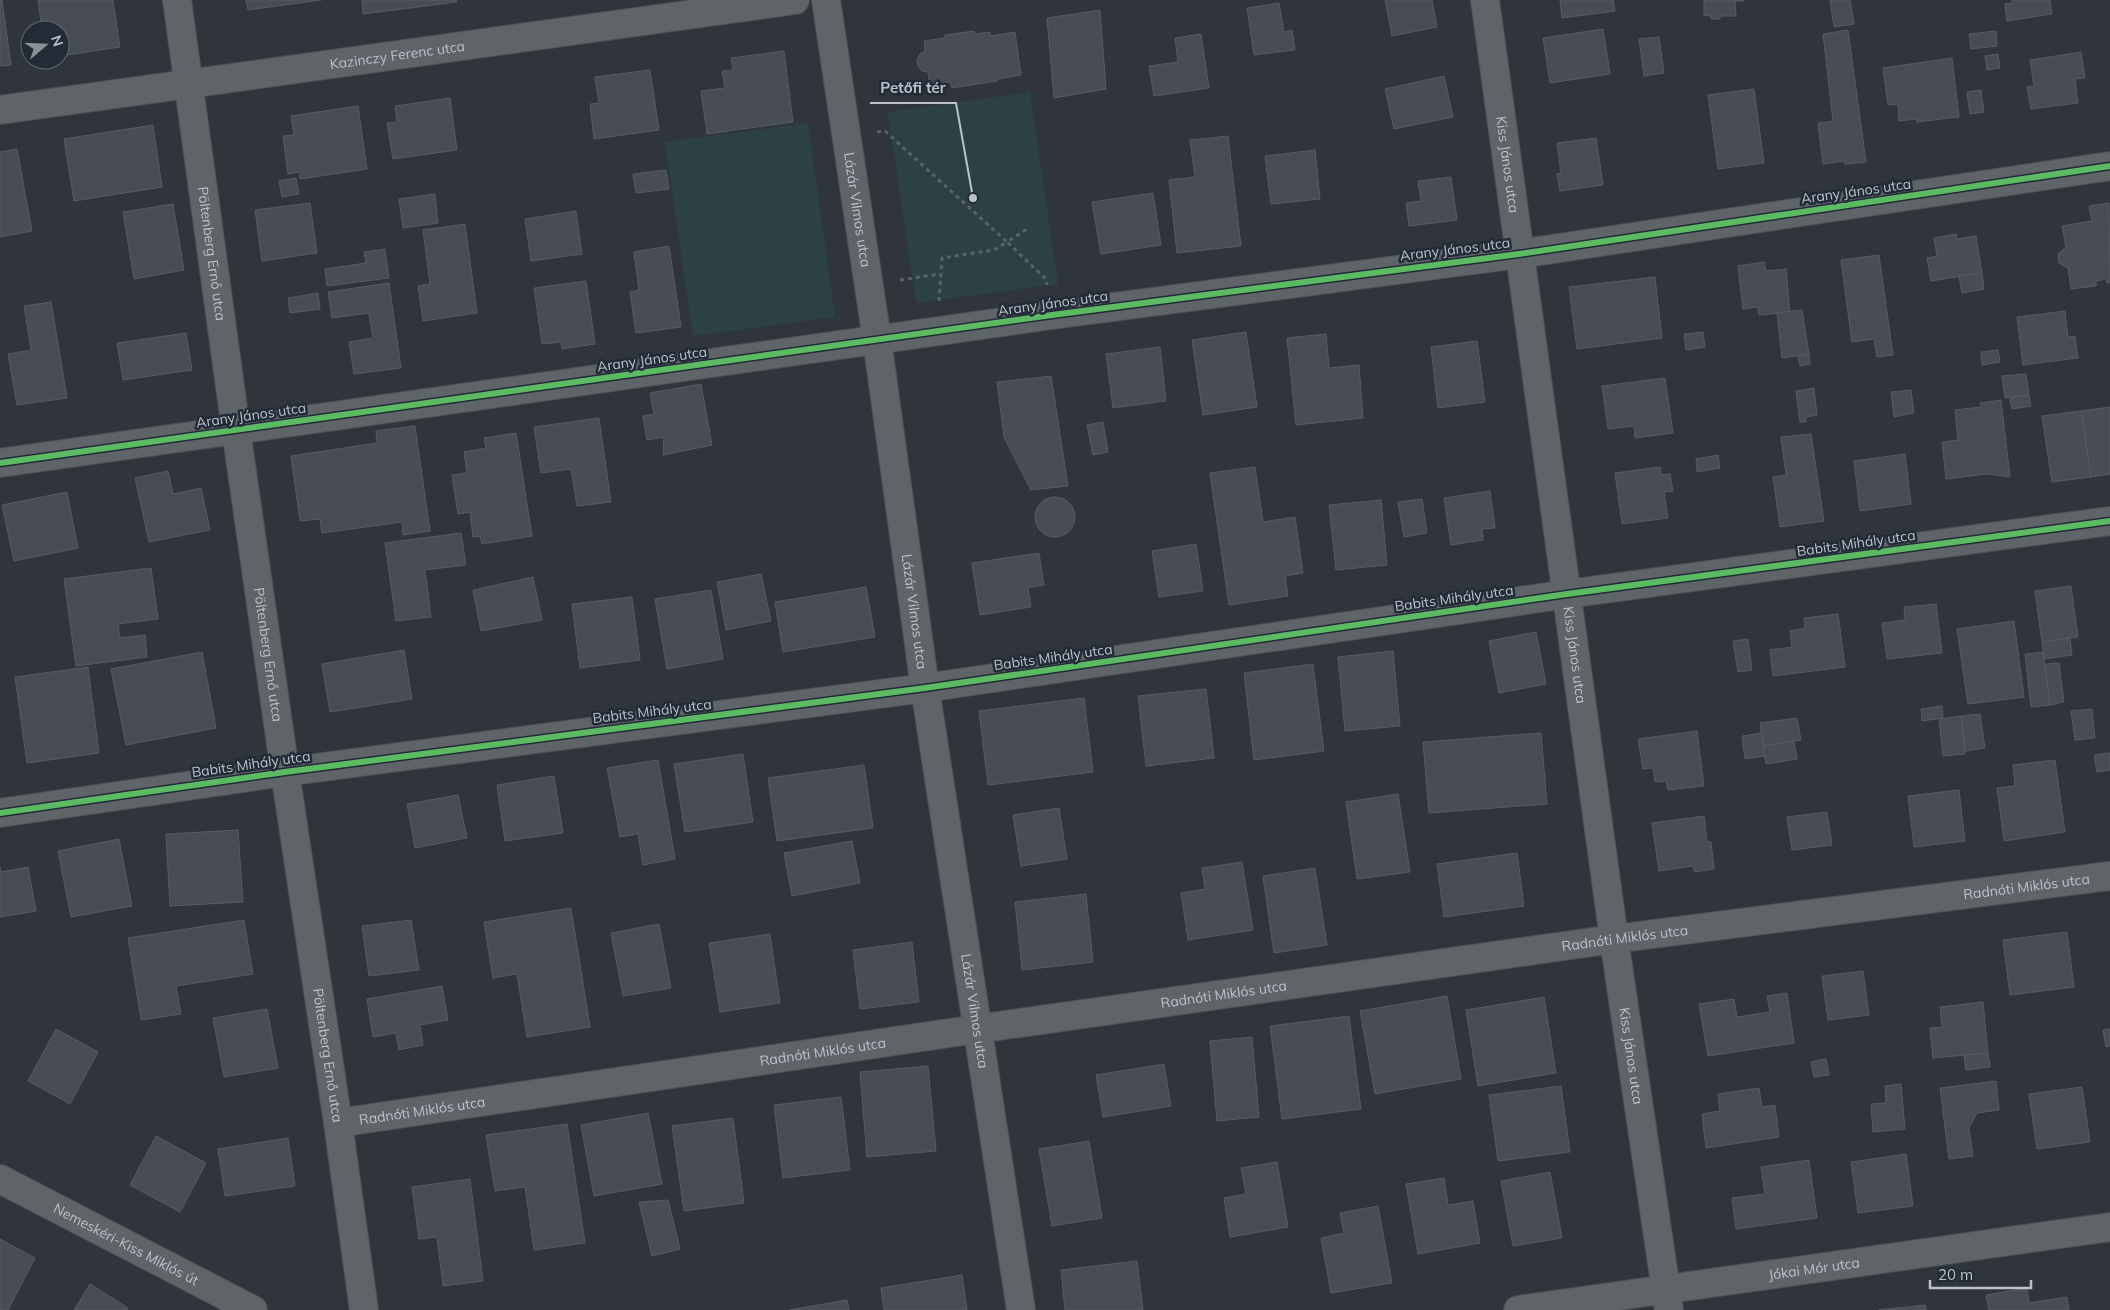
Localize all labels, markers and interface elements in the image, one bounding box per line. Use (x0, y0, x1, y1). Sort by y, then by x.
north arrow (20, 20, 70, 70)
text: N (47, 33, 68, 49)
street label: Kazinczy Ferenc utca (329, 37, 466, 73)
callout: Petőfi tér (870, 73, 956, 103)
text: Petőfi tér (880, 78, 946, 97)
street label: Kiss János utca (1492, 115, 1523, 214)
street label: Lázár Vilmos utca (840, 151, 875, 268)
street label: Arany János utca (1800, 174, 1912, 208)
street label: Pöltenberg Ernő utca (194, 185, 230, 322)
street label: Arany János utca (1399, 233, 1511, 265)
street label: Arany János utca (997, 286, 1109, 320)
street label: Arany János utca (596, 342, 708, 376)
street label: Arany János utca (195, 398, 307, 432)
street label: Babits Mihály utca (1795, 526, 1917, 560)
street label: Lázár Vilmos utca (898, 553, 931, 670)
street label: Babits Mihály utca (1393, 581, 1515, 615)
street label: Pöltenberg Ernő utca (250, 586, 287, 723)
street label: Kiss János utca (1559, 605, 1591, 705)
street label: Babits Mihály utca (992, 640, 1114, 674)
street label: Babits Mihály utca (591, 695, 713, 727)
street label: Babits Mihály utca (190, 747, 312, 781)
street label: Radnóti Miklós utca (1962, 870, 2091, 904)
street label: Radnóti Miklós utca (1560, 921, 1689, 955)
street label: Lázár Vilmos utca (957, 952, 993, 1070)
street label: Radnóti Miklós utca (1159, 976, 1288, 1012)
street label: Pöltenberg Ernő utca (309, 987, 347, 1124)
street label: Kiss János utca (1615, 1006, 1647, 1106)
street label: Radnóti Miklós utca (759, 1034, 887, 1070)
street label: Radnóti Miklós utca (358, 1092, 486, 1129)
street label: Nemeskéri-Kiss Miklós út (50, 1199, 202, 1289)
street label: Jókai Mór utca (1767, 1253, 1861, 1284)
scale bar (1930, 1258, 2031, 1290)
text: 20 m (1938, 1265, 1973, 1284)

